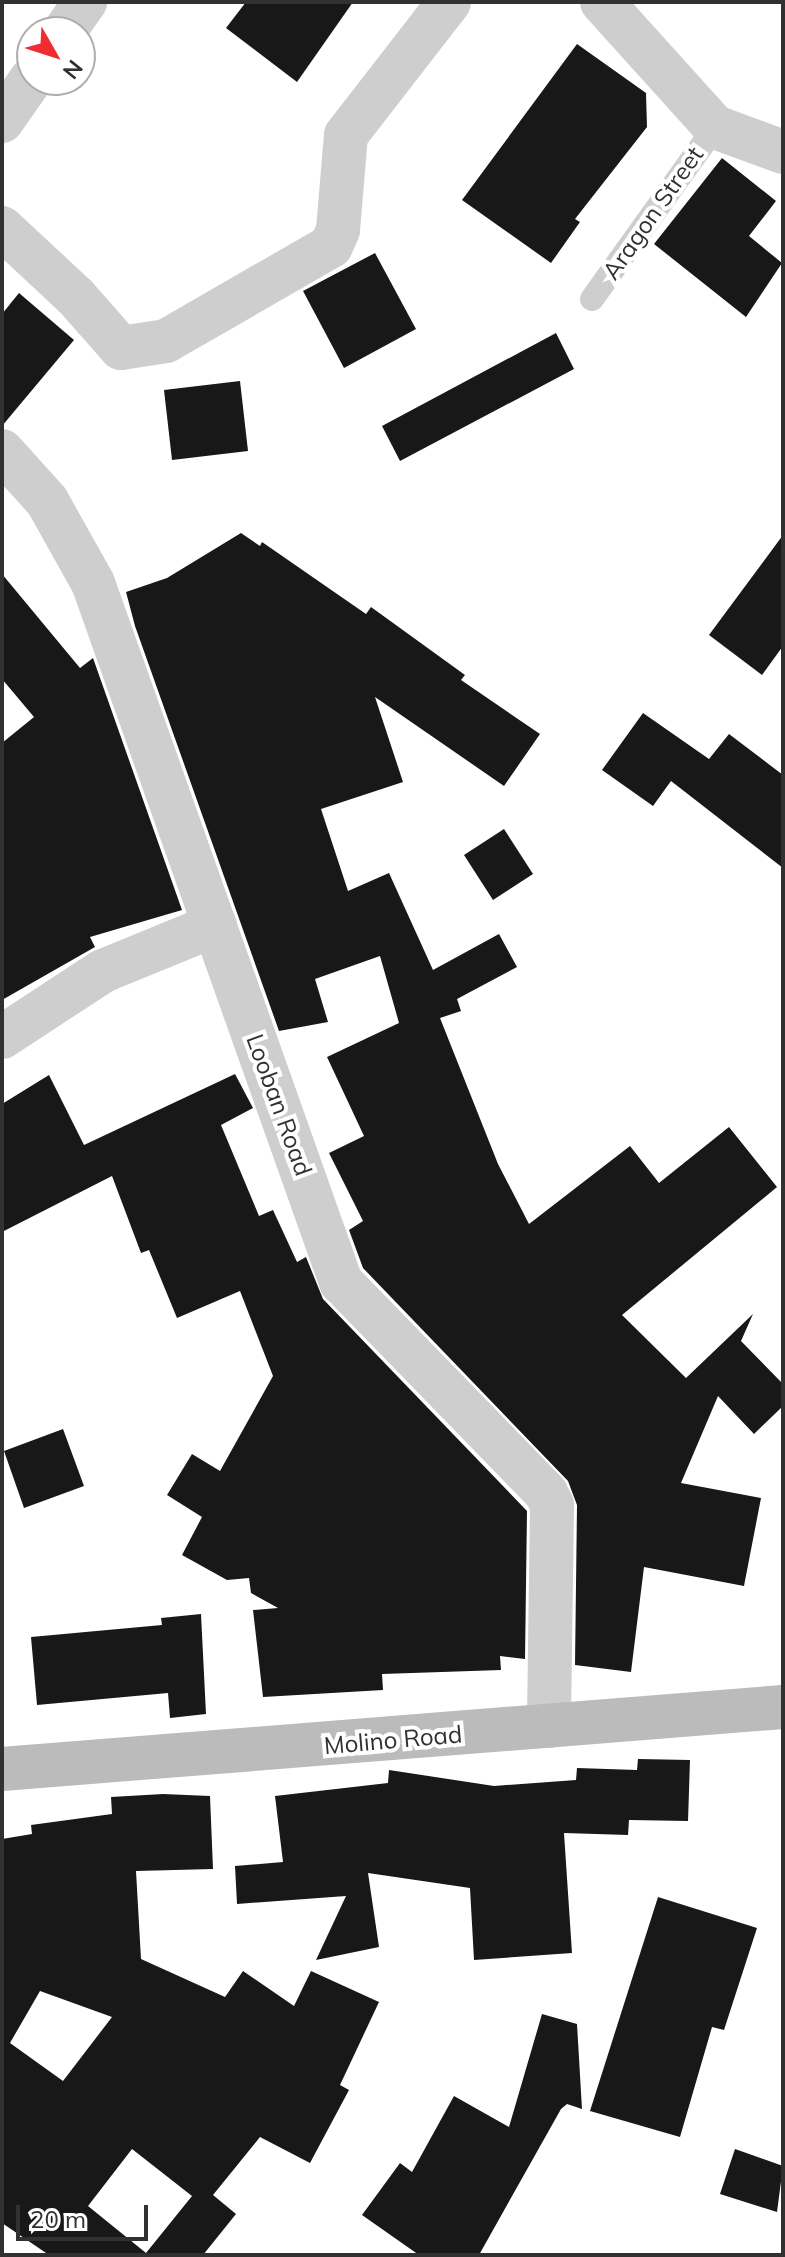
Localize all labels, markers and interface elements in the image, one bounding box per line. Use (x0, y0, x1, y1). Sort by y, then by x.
north arrow (16, 16, 96, 96)
text: N (57, 55, 89, 85)
street label: Aragon Street (597, 141, 709, 285)
street label: Looban Road (240, 1030, 318, 1180)
street label: Molino Road (323, 1720, 463, 1760)
scale bar (20, 2189, 152, 2239)
text: 20 m (30, 2204, 86, 2234)

